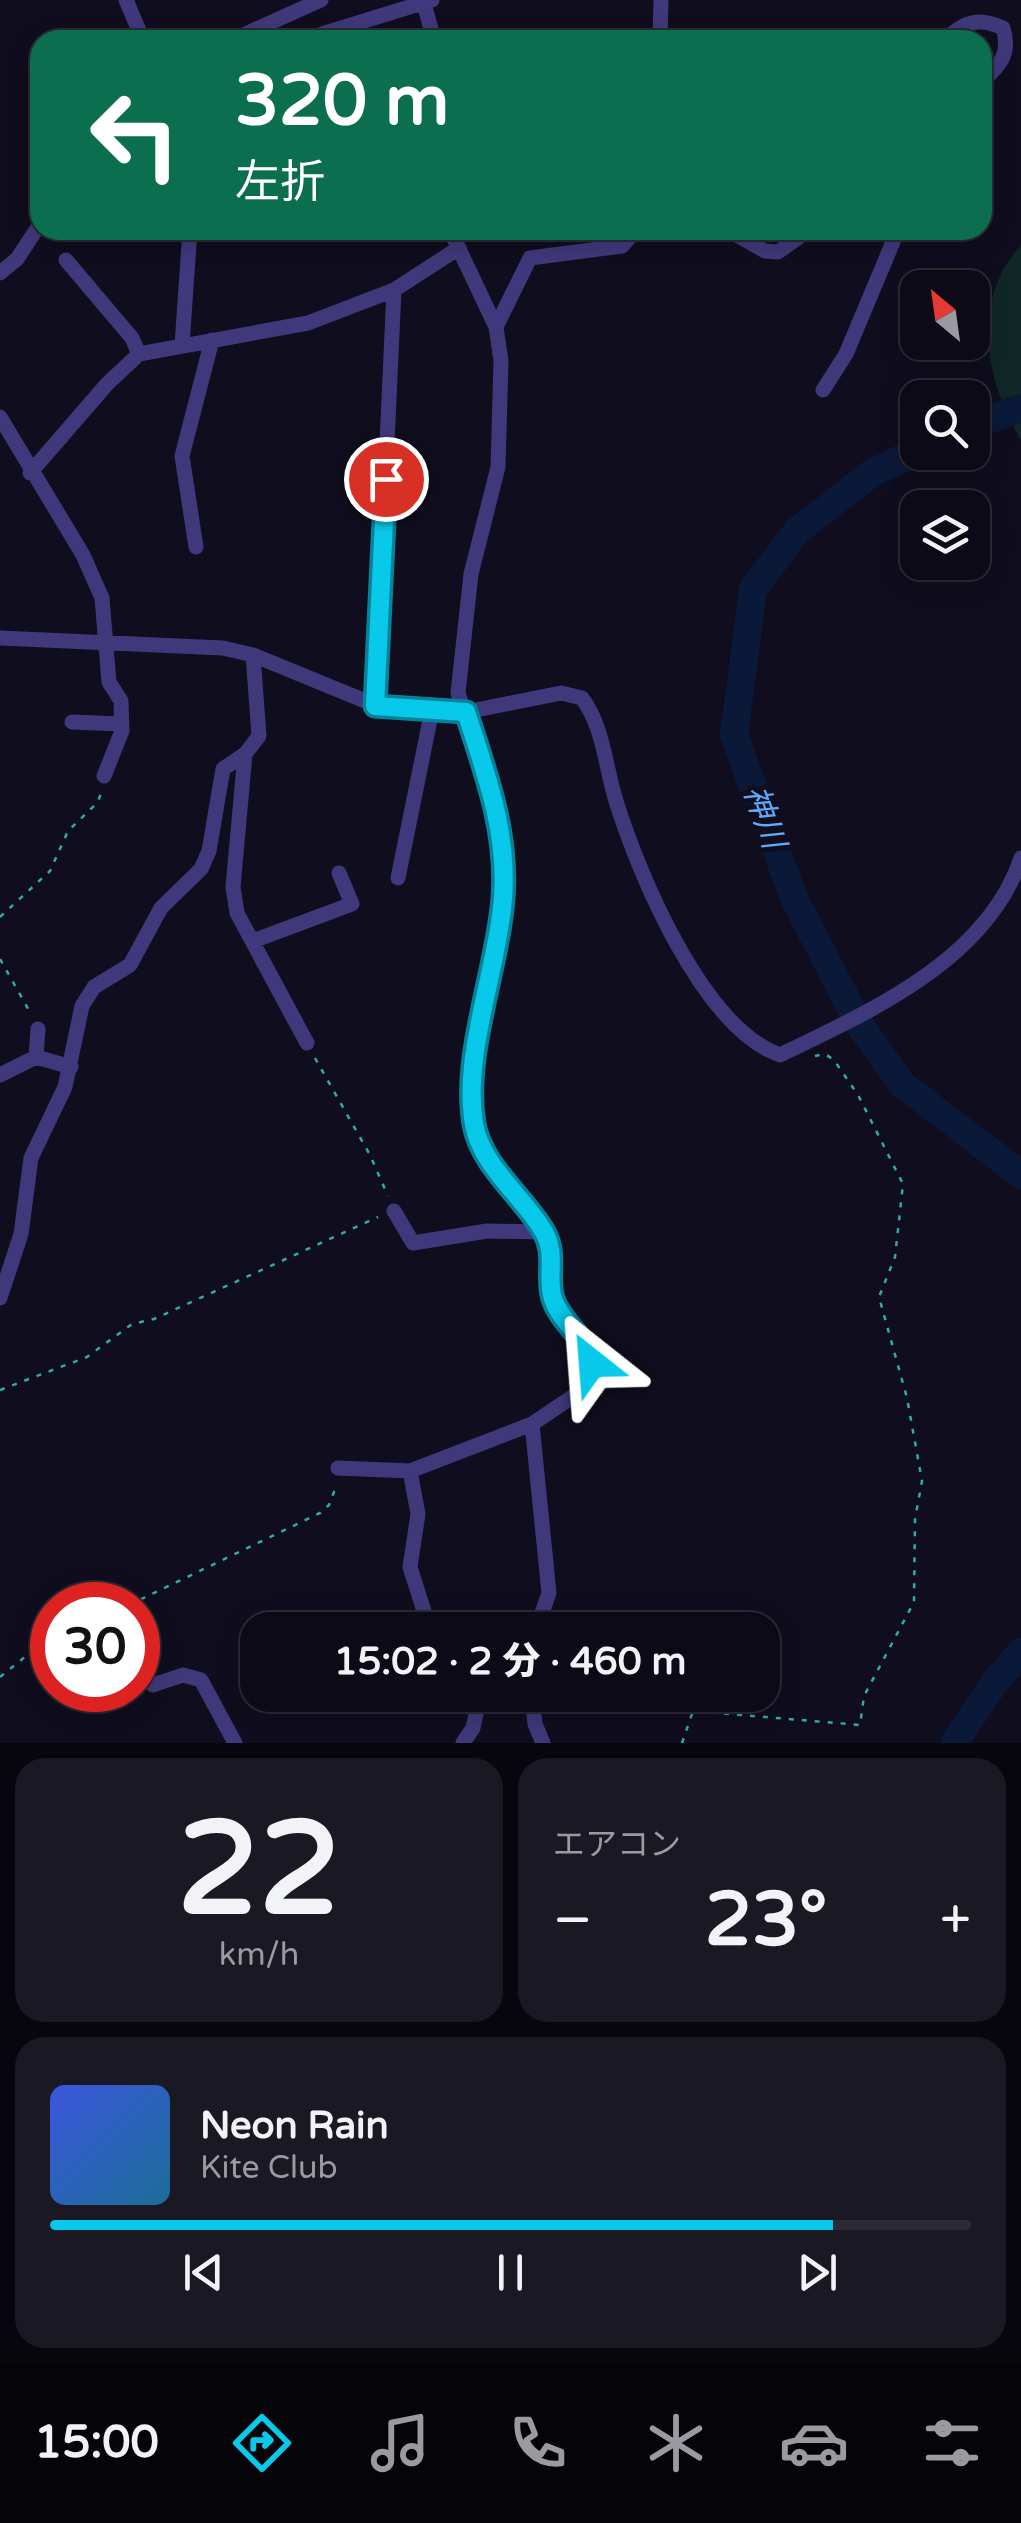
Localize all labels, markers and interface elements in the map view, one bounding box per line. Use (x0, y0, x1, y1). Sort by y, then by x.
text: 320 m (235, 60, 449, 144)
icon: left (70, 70, 200, 200)
text: 左折 (235, 156, 325, 210)
north arrow (900, 270, 990, 360)
map controls (900, 270, 990, 580)
button: search (900, 380, 990, 470)
pin (344, 437, 429, 522)
icon: arrive (359, 452, 414, 507)
button: layers (900, 490, 990, 580)
water label: 神川 (735, 780, 794, 856)
position arrow (540, 1311, 644, 1415)
speed limit sign: 30 (30, 1582, 160, 1712)
text: 15:02 · 2 分 · 460 m (334, 1639, 686, 1685)
text: 22 (177, 1793, 341, 1949)
text: エアコン (553, 1826, 681, 1864)
text: 23° (705, 1875, 827, 1965)
text: − (553, 1888, 592, 1954)
text: + (940, 1888, 971, 1954)
text: km/h (219, 1936, 299, 1974)
text: Neon Rain (200, 2103, 389, 2149)
text: Kite Club (200, 2149, 338, 2187)
icon: previous (176, 2245, 231, 2300)
icon: pause (483, 2245, 538, 2300)
icon: next (790, 2245, 845, 2300)
icon: directions (227, 2408, 297, 2478)
icon: music (365, 2408, 435, 2478)
icon: phone (503, 2408, 573, 2478)
icon: climate (641, 2408, 711, 2478)
icon: car (779, 2408, 849, 2478)
icon: filters (917, 2408, 987, 2478)
text: 15:00 (34, 2416, 159, 2470)

